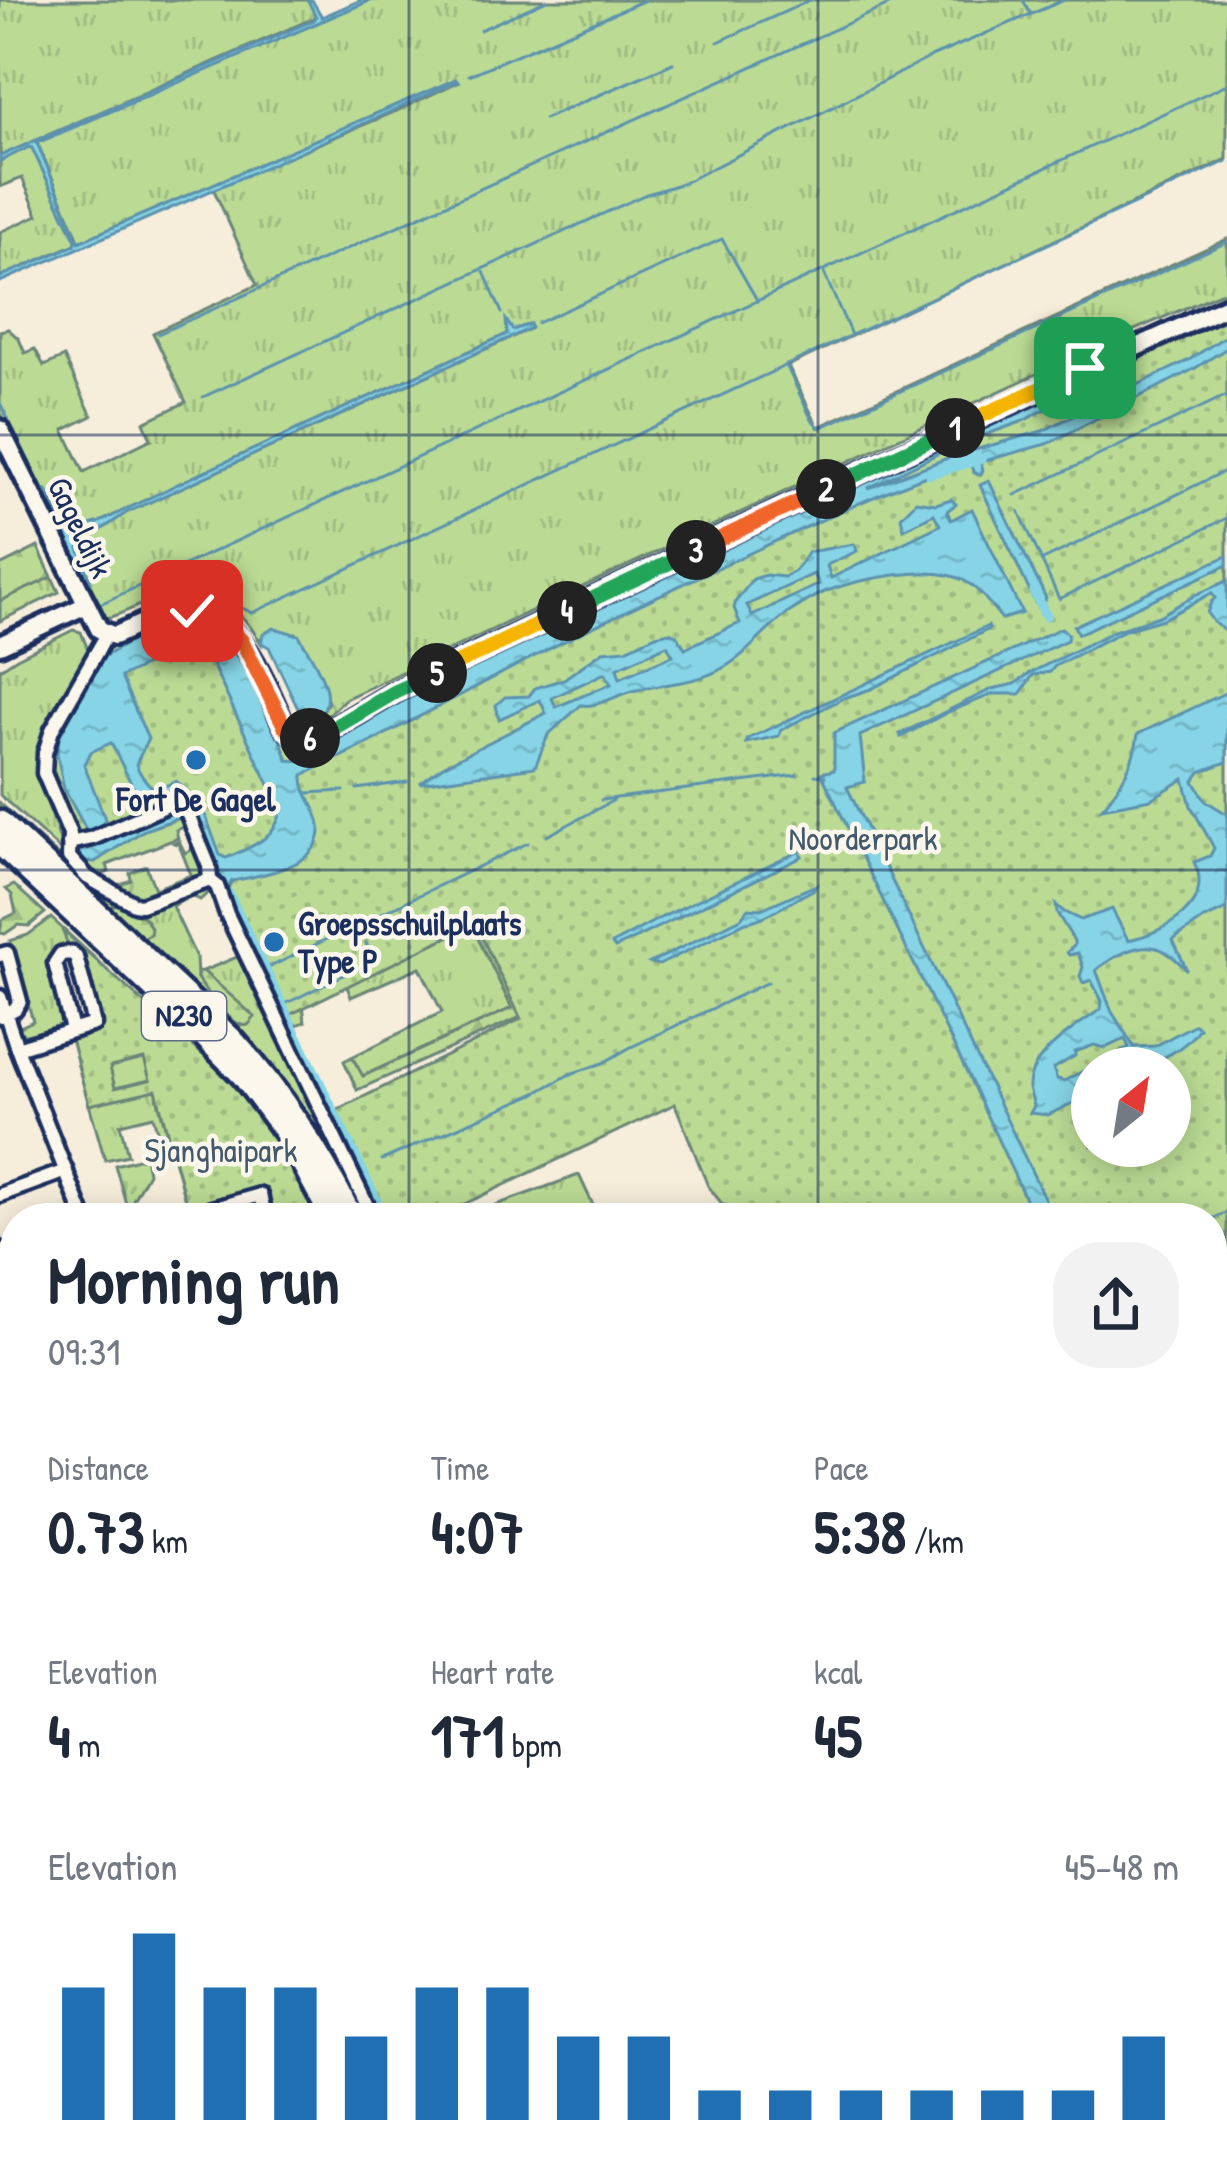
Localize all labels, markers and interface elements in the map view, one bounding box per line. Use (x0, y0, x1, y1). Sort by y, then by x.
pin (1034, 317, 1136, 419)
icon: arrive (1052, 335, 1118, 401)
pin: 1 (925, 398, 985, 458)
text: 1 (949, 406, 961, 450)
pin: 2 (796, 459, 856, 519)
text: 2 (818, 467, 834, 511)
street label: Gageldijk (37, 469, 124, 585)
pin: 3 (666, 520, 726, 580)
text: 3 (689, 528, 703, 572)
pin (141, 560, 243, 662)
icon: check (159, 578, 225, 644)
pin: 4 (537, 581, 597, 641)
text: 4 (561, 589, 573, 633)
pin: 5 (407, 643, 467, 703)
text: 5 (430, 651, 444, 695)
pin: 6 (280, 708, 340, 768)
text: 6 (303, 716, 317, 760)
marker: Fort De Gagel (183, 747, 209, 773)
place label: Fort De Gagel (115, 777, 277, 823)
park label: Noorderpark (788, 816, 938, 861)
place label: Groepsschuilplaats Type P (297, 901, 522, 985)
marker: Groepsschuilplaats Type P (261, 929, 287, 955)
road number: N230 (142, 992, 226, 1040)
north arrow (1071, 1047, 1191, 1167)
map controls (1071, 1047, 1191, 1167)
park label: Sjanghaipark (144, 1128, 298, 1173)
text: Morning run (48, 1234, 340, 1324)
button: share (1053, 1242, 1179, 1368)
text: 09:31 (48, 1324, 120, 1377)
text: Distance (48, 1446, 149, 1490)
text: Time (431, 1446, 489, 1490)
text: Pace (814, 1446, 869, 1490)
text: 0.73 (48, 1490, 144, 1572)
text: 4:07 (431, 1490, 524, 1572)
text: 5:38 (814, 1490, 906, 1572)
text: km (144, 1519, 188, 1563)
text: /km (906, 1519, 964, 1563)
text: Elevation (48, 1650, 158, 1694)
text: Heart rate (431, 1650, 554, 1694)
text: kcal (814, 1650, 862, 1694)
text: 4 (48, 1694, 71, 1776)
text: 171 (431, 1694, 504, 1776)
text: 45 (814, 1694, 862, 1776)
text: m (71, 1723, 101, 1767)
text: bpm (504, 1723, 562, 1767)
text: Elevation (48, 1839, 178, 1892)
text: 45–48 m (1064, 1839, 1179, 1892)

